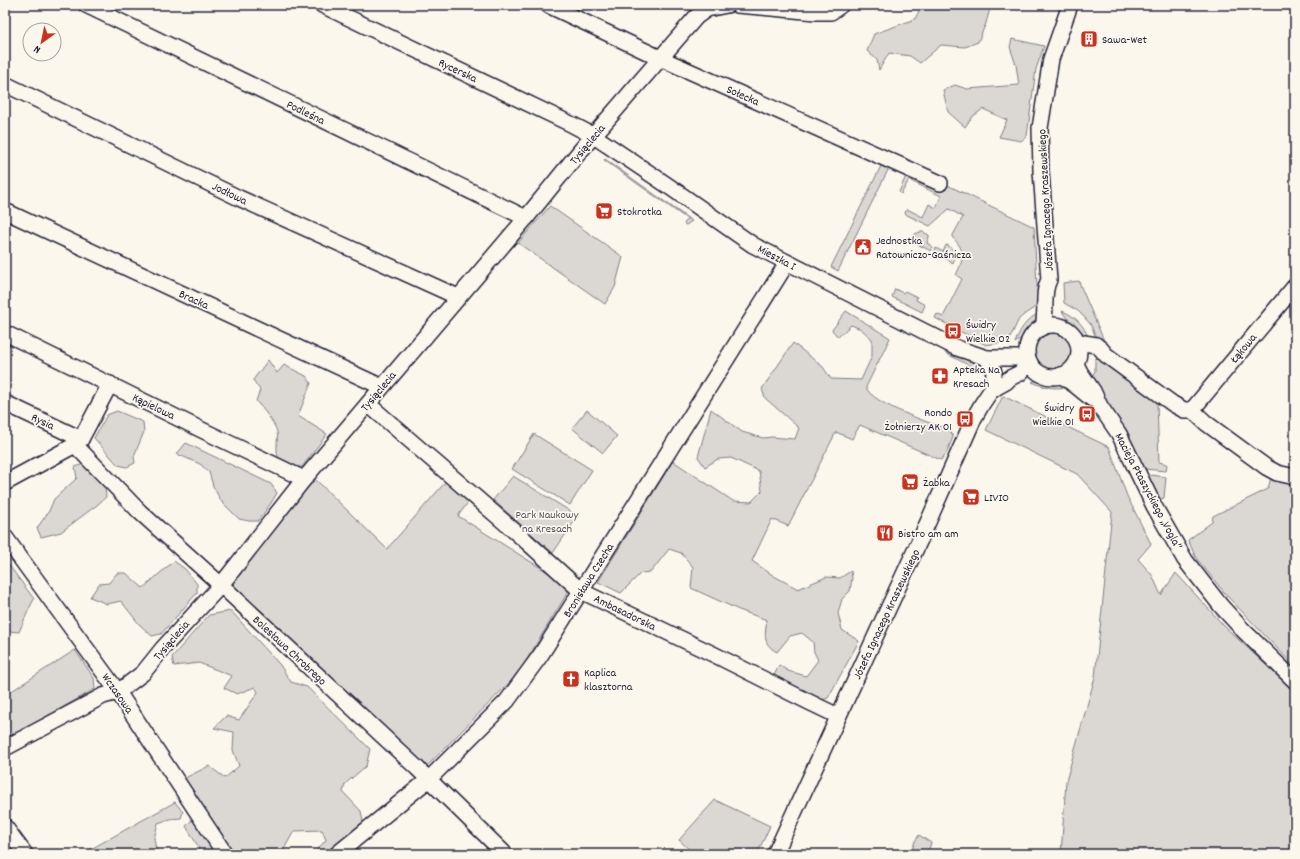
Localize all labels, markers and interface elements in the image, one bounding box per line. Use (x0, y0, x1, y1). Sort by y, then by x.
north arrow (22, 22, 62, 62)
building icon: Sawa-Wet (1079, 29, 1099, 49)
place label: Sawa-Wet (1102, 32, 1148, 49)
text: N (31, 40, 44, 57)
street label: Rycerska (435, 55, 480, 88)
street label: Sołecka (723, 82, 762, 111)
street label: Podleśna (283, 97, 328, 130)
street label: Tysiąclecia (566, 121, 610, 169)
street label: Józefa Ignacego Kraszewskiego (1034, 129, 1059, 271)
street label: Jodłowa (209, 179, 250, 210)
supermarket icon: Stokrotka (594, 201, 614, 221)
place label: Stokrotka (617, 204, 662, 221)
place label: Jednostka Ratowniczo-Gaśnicza (876, 233, 972, 264)
public building icon: Jednostka Ratowniczo-Gaśnicza (853, 237, 873, 257)
street label: Mieszka I (754, 241, 799, 276)
street label: Bracka (176, 286, 211, 315)
place label: Świdry Wielkie 02 (966, 317, 1010, 348)
bus stop icon: Świdry Wielkie 02 (943, 321, 963, 341)
street label: Łąkowa (1226, 330, 1262, 368)
place label: Apteka Na Kresach (953, 362, 1000, 393)
pharmacy icon: Apteka Na Kresach (930, 366, 950, 386)
street label: Tysiąclecia (357, 368, 401, 416)
street label: Kąpielowa (129, 390, 178, 425)
place label: Świdry Wielkie 01 (1032, 400, 1075, 431)
bus stop icon: Świdry Wielkie 01 (1077, 404, 1097, 424)
place label: Rondo Żołnierzy AK 01 (885, 405, 952, 436)
bus stop icon: Rondo Żołnierzy AK 01 (955, 409, 975, 429)
street label: Rysia (28, 410, 57, 435)
street label: Macieja Ptaszyckiego „Vogla” (1110, 430, 1186, 553)
supermarket icon: Żabka (900, 472, 920, 492)
place label: Żabka (923, 475, 950, 492)
supermarket icon: LIVIO (961, 487, 981, 507)
place label: LIVIO (984, 490, 1009, 507)
park label: Park Naukowy na Kresach (516, 507, 580, 538)
restaurant icon: Bistro am am (875, 523, 895, 543)
place label: Bistro am am (898, 526, 958, 543)
street label: Bronisława Czecha (560, 540, 619, 621)
street label: Józefa Ignacego Kraszewskiego (850, 547, 925, 683)
street label: Ambasadorska (590, 591, 659, 636)
street label: Bolesława Chrobrego (248, 612, 330, 690)
street label: Tysiąclecia (150, 617, 194, 665)
place label: Kaplica klasztorna (584, 665, 633, 696)
church icon: Kaplica klasztorna (561, 669, 581, 689)
street label: Wczasowa (97, 670, 137, 718)

